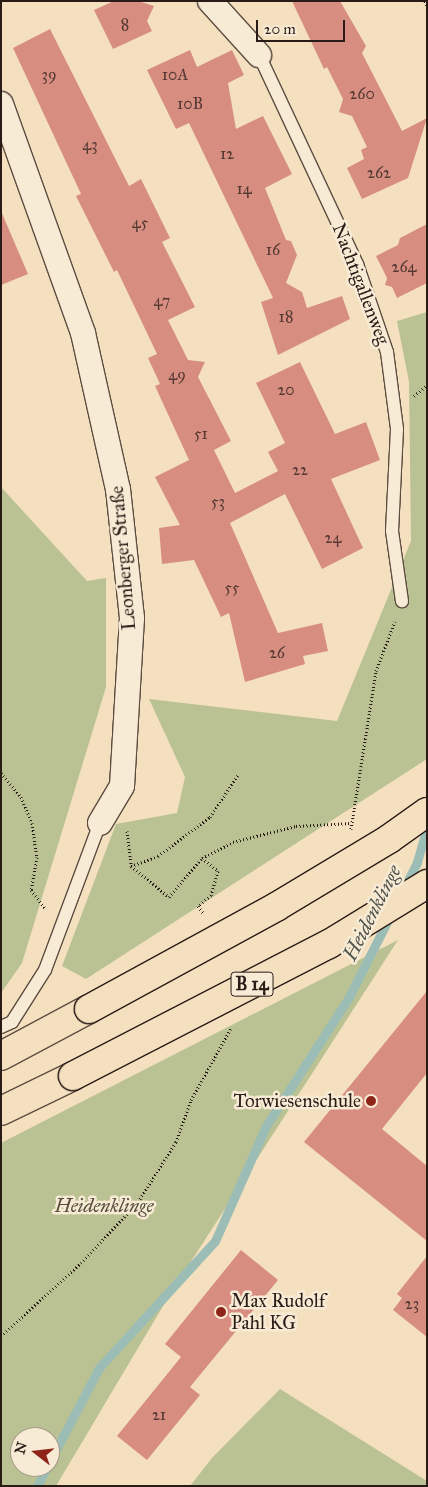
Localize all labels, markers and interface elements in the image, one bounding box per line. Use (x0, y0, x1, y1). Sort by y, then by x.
scale bar (258, 10, 347, 42)
house number: 8 (121, 15, 129, 35)
text: 20 m (264, 20, 296, 38)
house number: 39 (42, 65, 56, 85)
house number: 10A (162, 65, 188, 85)
house number: 260 (349, 84, 375, 104)
house number: 10B (177, 94, 203, 114)
house number: 43 (82, 135, 98, 155)
house number: 12 (220, 144, 234, 164)
house number: 262 (367, 163, 391, 183)
house number: 14 (236, 179, 252, 199)
house number: 45 (132, 213, 148, 233)
street label: Nachtigallenweg (327, 220, 395, 348)
house number: 16 (266, 240, 280, 260)
house number: 264 (391, 257, 417, 277)
house number: 47 (154, 291, 170, 311)
house number: 18 (279, 307, 293, 327)
house number: 49 (168, 365, 186, 385)
house number: 20 (277, 380, 295, 400)
house number: 51 (194, 424, 208, 444)
house number: 22 (292, 460, 308, 480)
street label: Leonberger Straße (105, 485, 141, 631)
house number: 53 (211, 492, 225, 512)
house number: 24 (325, 528, 341, 548)
house number: 55 (225, 578, 239, 598)
house number: 26 (269, 643, 285, 663)
water label: Heidenklinge (338, 861, 406, 965)
road number: B 14 (230, 969, 274, 1000)
place label: Torwiesenschule (234, 1090, 361, 1112)
marker: Torwiesenschule (365, 1095, 377, 1107)
park label: Heidenklinge (55, 1195, 153, 1217)
place label: Max Rudolf Pahl KG (231, 1290, 325, 1334)
house number: 23 (405, 1294, 419, 1314)
marker: Max Rudolf Pahl KG (215, 1306, 227, 1318)
house number: 21 (152, 1405, 166, 1425)
north arrow (10, 1427, 60, 1477)
text: N (11, 1440, 31, 1456)

